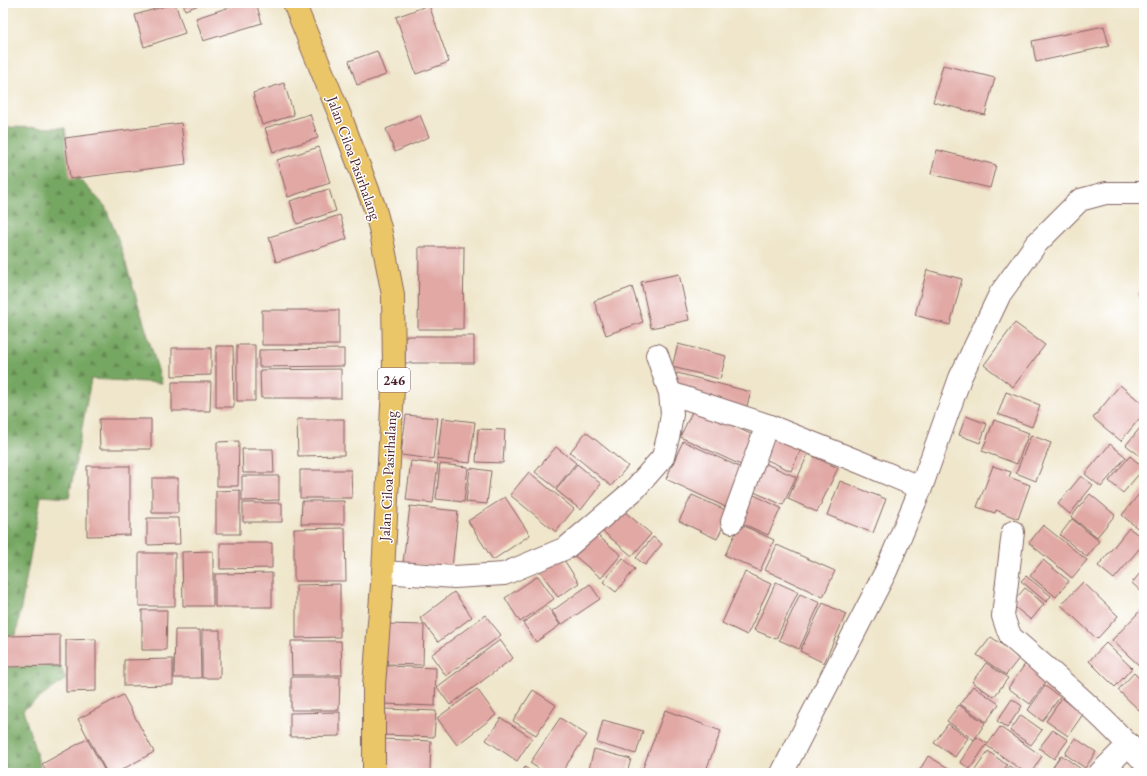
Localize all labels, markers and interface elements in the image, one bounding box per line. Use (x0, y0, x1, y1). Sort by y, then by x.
street label: Jalan Ciloa Pasirhalang (323, 91, 386, 223)
road number: 246 (378, 368, 410, 392)
street label: Jalan Ciloa Pasirhalang (374, 410, 400, 544)

